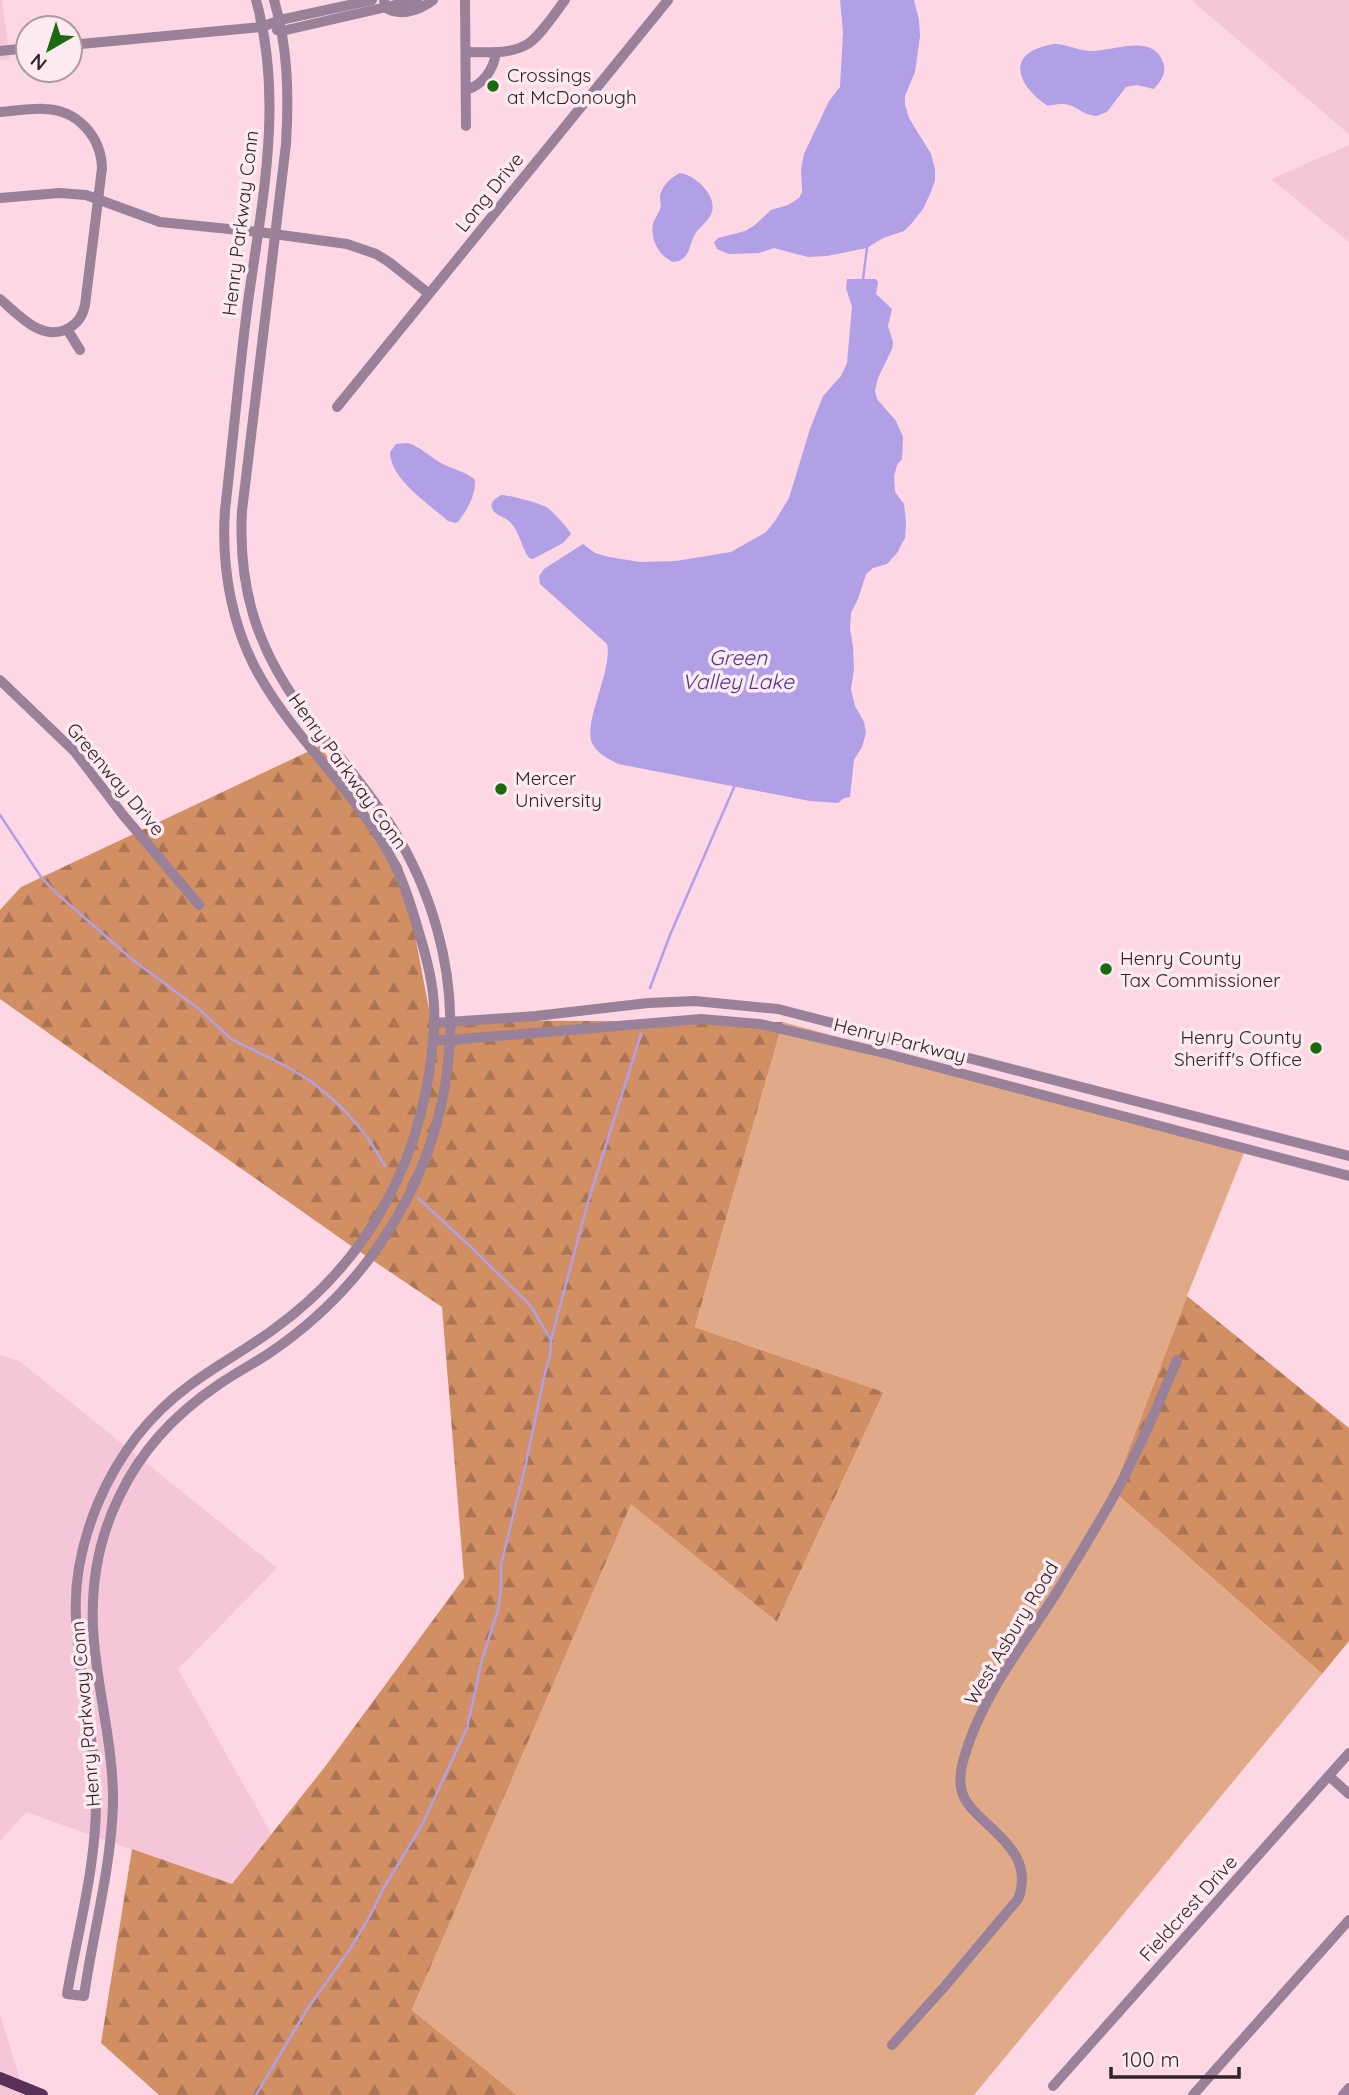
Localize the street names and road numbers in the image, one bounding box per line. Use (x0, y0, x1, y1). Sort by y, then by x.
street label: Henry Parkway Conn (217, 129, 263, 317)
street label: Long Drive (450, 147, 528, 237)
street label: Henry Parkway Conn (283, 688, 413, 854)
street label: Greenway Drive (62, 718, 170, 840)
street label: Henry Parkway (831, 1012, 969, 1068)
street label: West Asbury Road (959, 1557, 1063, 1709)
street label: Henry Parkway Conn (65, 1620, 105, 1808)
street label: Fieldcrest Drive (1134, 1850, 1242, 1966)

